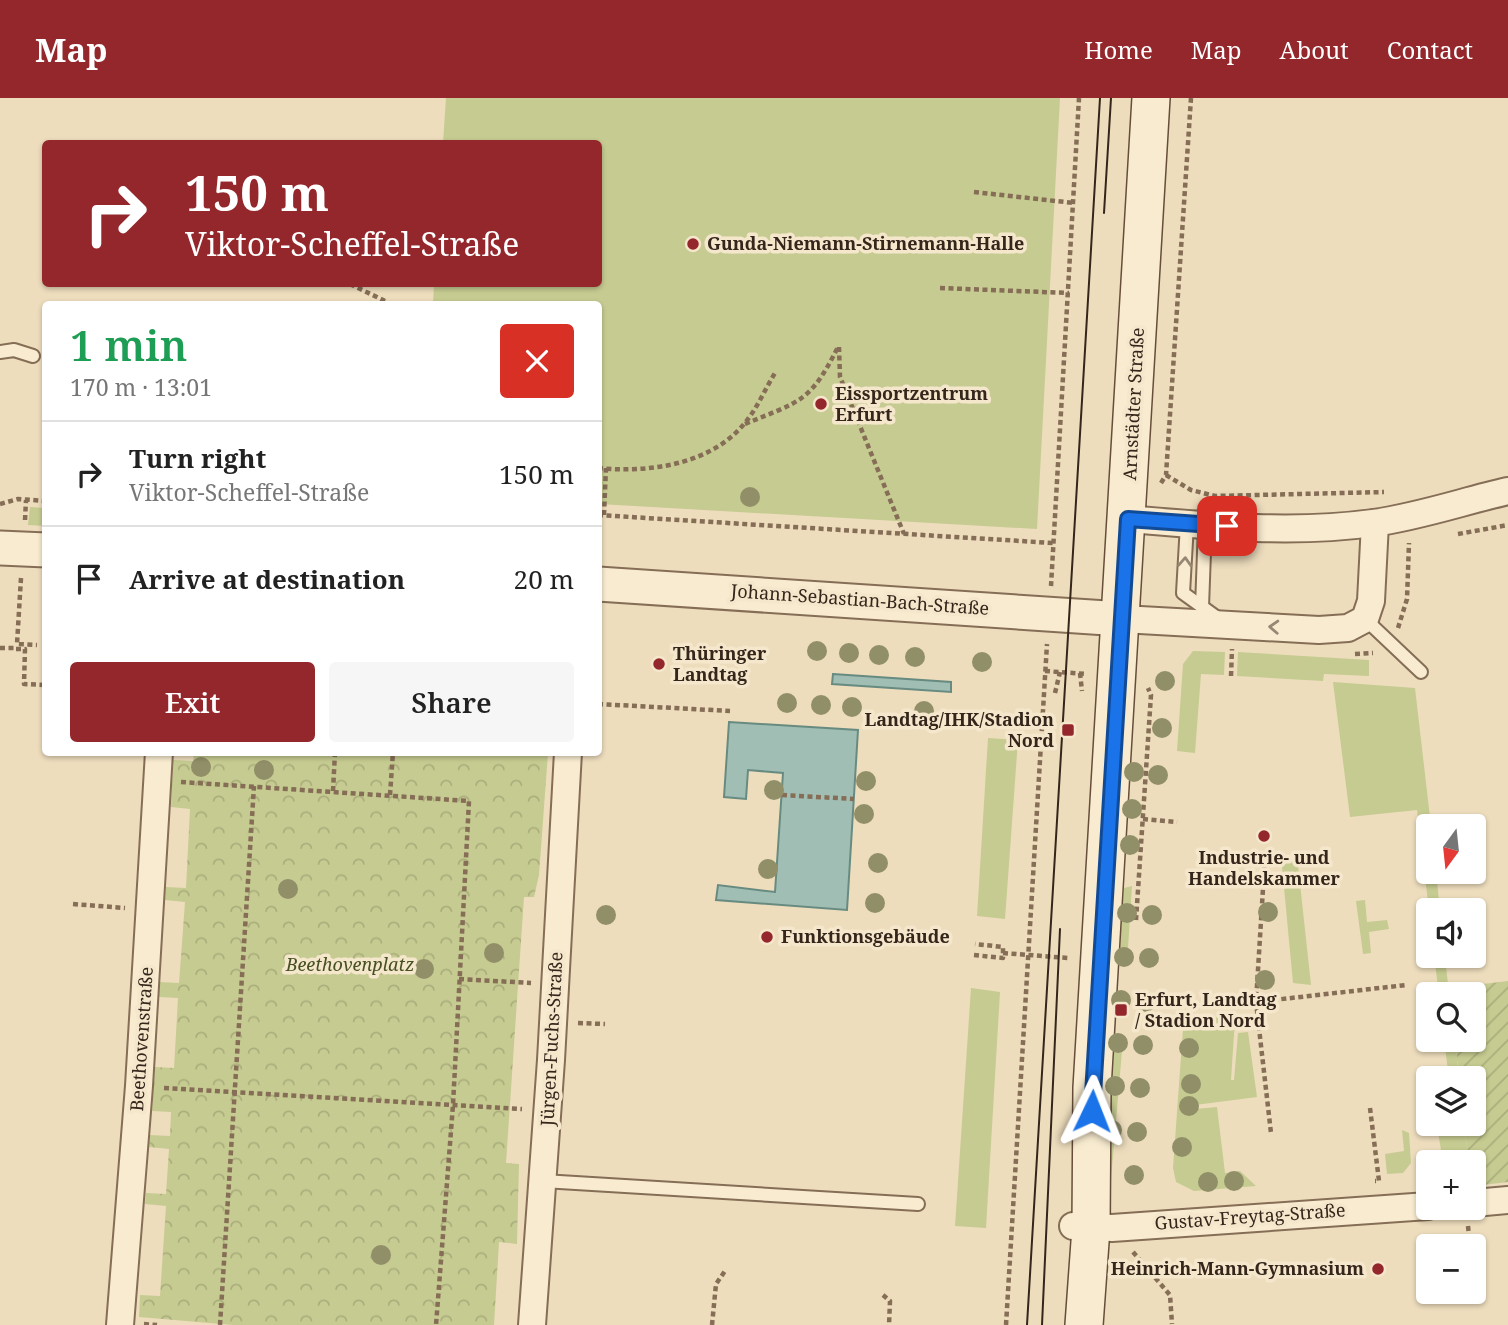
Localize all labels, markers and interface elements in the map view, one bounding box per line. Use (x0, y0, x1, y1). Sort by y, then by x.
text: Map (35, 27, 108, 72)
text: Home (1084, 33, 1153, 66)
text: Map (1191, 33, 1242, 66)
text: About (1280, 33, 1349, 66)
text: Contact (1387, 33, 1473, 66)
text: 150 m (185, 159, 329, 225)
icon: right (70, 168, 161, 259)
text: Viktor-Scheffel-Straße (185, 222, 519, 265)
place label: Gunda-Niemann-Stirnemann-Halle (707, 231, 1024, 255)
marker: Gunda-Niemann-Stirnemann-Halle (685, 236, 701, 252)
text: 1 min (70, 316, 187, 373)
button: close (500, 324, 574, 398)
street label: Arnstädter Straße (1117, 327, 1149, 481)
text: 170 m · 13:01 (70, 371, 212, 403)
place label: Eissportzentrum Erfurt (835, 381, 988, 426)
marker: Eissportzentrum Erfurt (813, 396, 829, 412)
text: Turn right (129, 440, 266, 476)
icon: right (70, 455, 108, 493)
text: 150 m (499, 456, 574, 492)
text: Viktor-Scheffel-Straße (129, 476, 369, 508)
pin (1197, 496, 1257, 556)
icon: arrive (1208, 507, 1246, 545)
one-way arrow (1177, 556, 1192, 567)
icon: arrive (70, 560, 108, 598)
text: Arrive at destination (129, 561, 405, 597)
text: 20 m (514, 561, 574, 597)
street label: Johann-Sebastian-Bach-Straße (729, 578, 990, 620)
one-way arrow (1268, 620, 1279, 635)
place label: Thüringer Landtag (673, 641, 767, 686)
marker: Thüringer Landtag (651, 656, 667, 672)
button: Exit (70, 662, 315, 742)
button: Share (329, 662, 574, 742)
place label: Landtag/IHK/Stadion Nord (864, 707, 1054, 752)
marker: Landtag/IHK/Stadion Nord (1060, 722, 1076, 738)
north arrow (1416, 814, 1486, 884)
map controls (1416, 814, 1486, 1304)
marker: Industrie- und Handelskammer (1256, 828, 1272, 844)
place label: Industrie- und Handelskammer (1188, 845, 1341, 890)
button: sound (1416, 898, 1486, 968)
place label: Funktionsgebäude (781, 924, 950, 948)
marker: Funktionsgebäude (759, 929, 775, 945)
street label: Jürgen-Fuchs-Straße (534, 951, 568, 1128)
park label: Beethovenplatz (285, 952, 414, 976)
street label: Beethovenstraße (124, 966, 158, 1112)
button: search (1416, 982, 1486, 1052)
place label: Erfurt, Landtag / Stadion Nord (1135, 987, 1278, 1032)
marker: Erfurt, Landtag / Stadion Nord (1113, 1002, 1129, 1018)
button: layers (1416, 1066, 1486, 1136)
position arrow (1055, 1074, 1129, 1148)
button: + (1416, 1150, 1486, 1220)
street label: Gustav-Freytag-Straße (1154, 1197, 1346, 1235)
button: − (1416, 1234, 1486, 1304)
place label: Heinrich-Mann-Gymnasium (1111, 1256, 1364, 1280)
marker: Heinrich-Mann-Gymnasium (1370, 1261, 1386, 1277)

